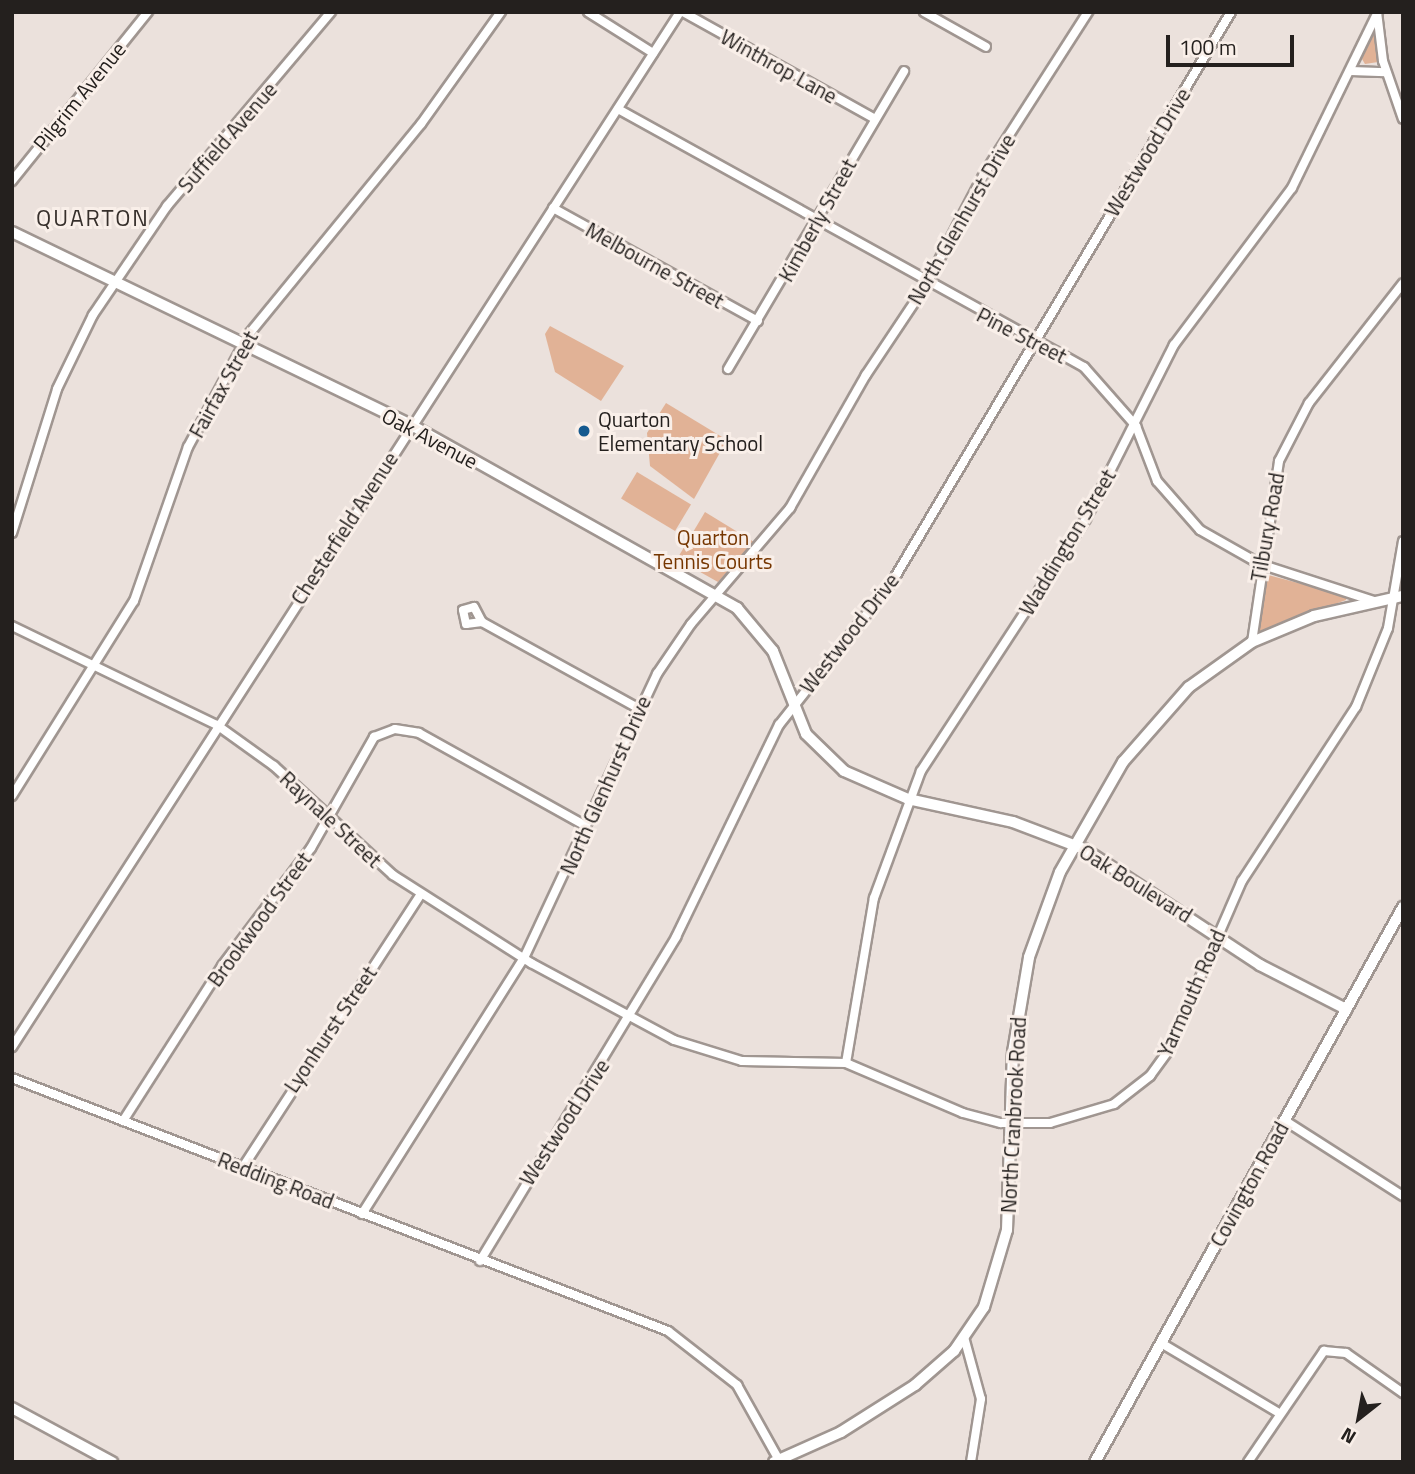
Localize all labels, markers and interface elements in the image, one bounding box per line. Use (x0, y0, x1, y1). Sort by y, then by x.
scale bar (1170, 21, 1298, 65)
street label: Winthrop Lane (716, 24, 842, 108)
text: 100 m (1179, 31, 1236, 63)
street label: Pilgrim Avenue (28, 37, 130, 155)
street label: Suffield Avenue (172, 77, 282, 197)
street label: Westwood Drive (1099, 83, 1195, 221)
street label: North Glenhurst Drive (902, 129, 1020, 309)
street label: Kimberly Street (773, 154, 861, 286)
district label: QUARTON (37, 204, 149, 232)
street label: Melbourne Street (581, 217, 729, 313)
street label: Pine Street (973, 302, 1071, 368)
street label: Fairfax Street (183, 326, 263, 442)
street label: Oak Avenue (378, 402, 482, 474)
place label: Quarton Elementary School (598, 406, 763, 456)
marker: Quarton Elementary School (576, 423, 592, 439)
street label: Chesterfield Avenue (285, 447, 403, 609)
street label: Waddington Street (1013, 464, 1121, 620)
street label: Tilbury Road (1245, 471, 1289, 583)
park label: Quarton Tennis Courts (653, 524, 773, 574)
street label: Westwood Drive (794, 568, 904, 698)
street label: North Glenhurst Drive (554, 692, 656, 878)
street label: Raynale Street (275, 766, 387, 872)
street label: Oak Boulevard (1075, 838, 1197, 928)
street label: Brookwood Street (202, 847, 316, 991)
street label: Yarmouth Road (1152, 926, 1230, 1060)
street label: Lyonhurst Street (278, 961, 382, 1097)
street label: North Cranbrook Road (995, 1016, 1031, 1214)
street label: Westwood Drive (514, 1054, 614, 1190)
street label: Covington Road (1204, 1117, 1294, 1251)
street label: Redding Road (214, 1146, 338, 1214)
north arrow (1324, 1383, 1394, 1453)
text: N (1335, 1421, 1361, 1452)

